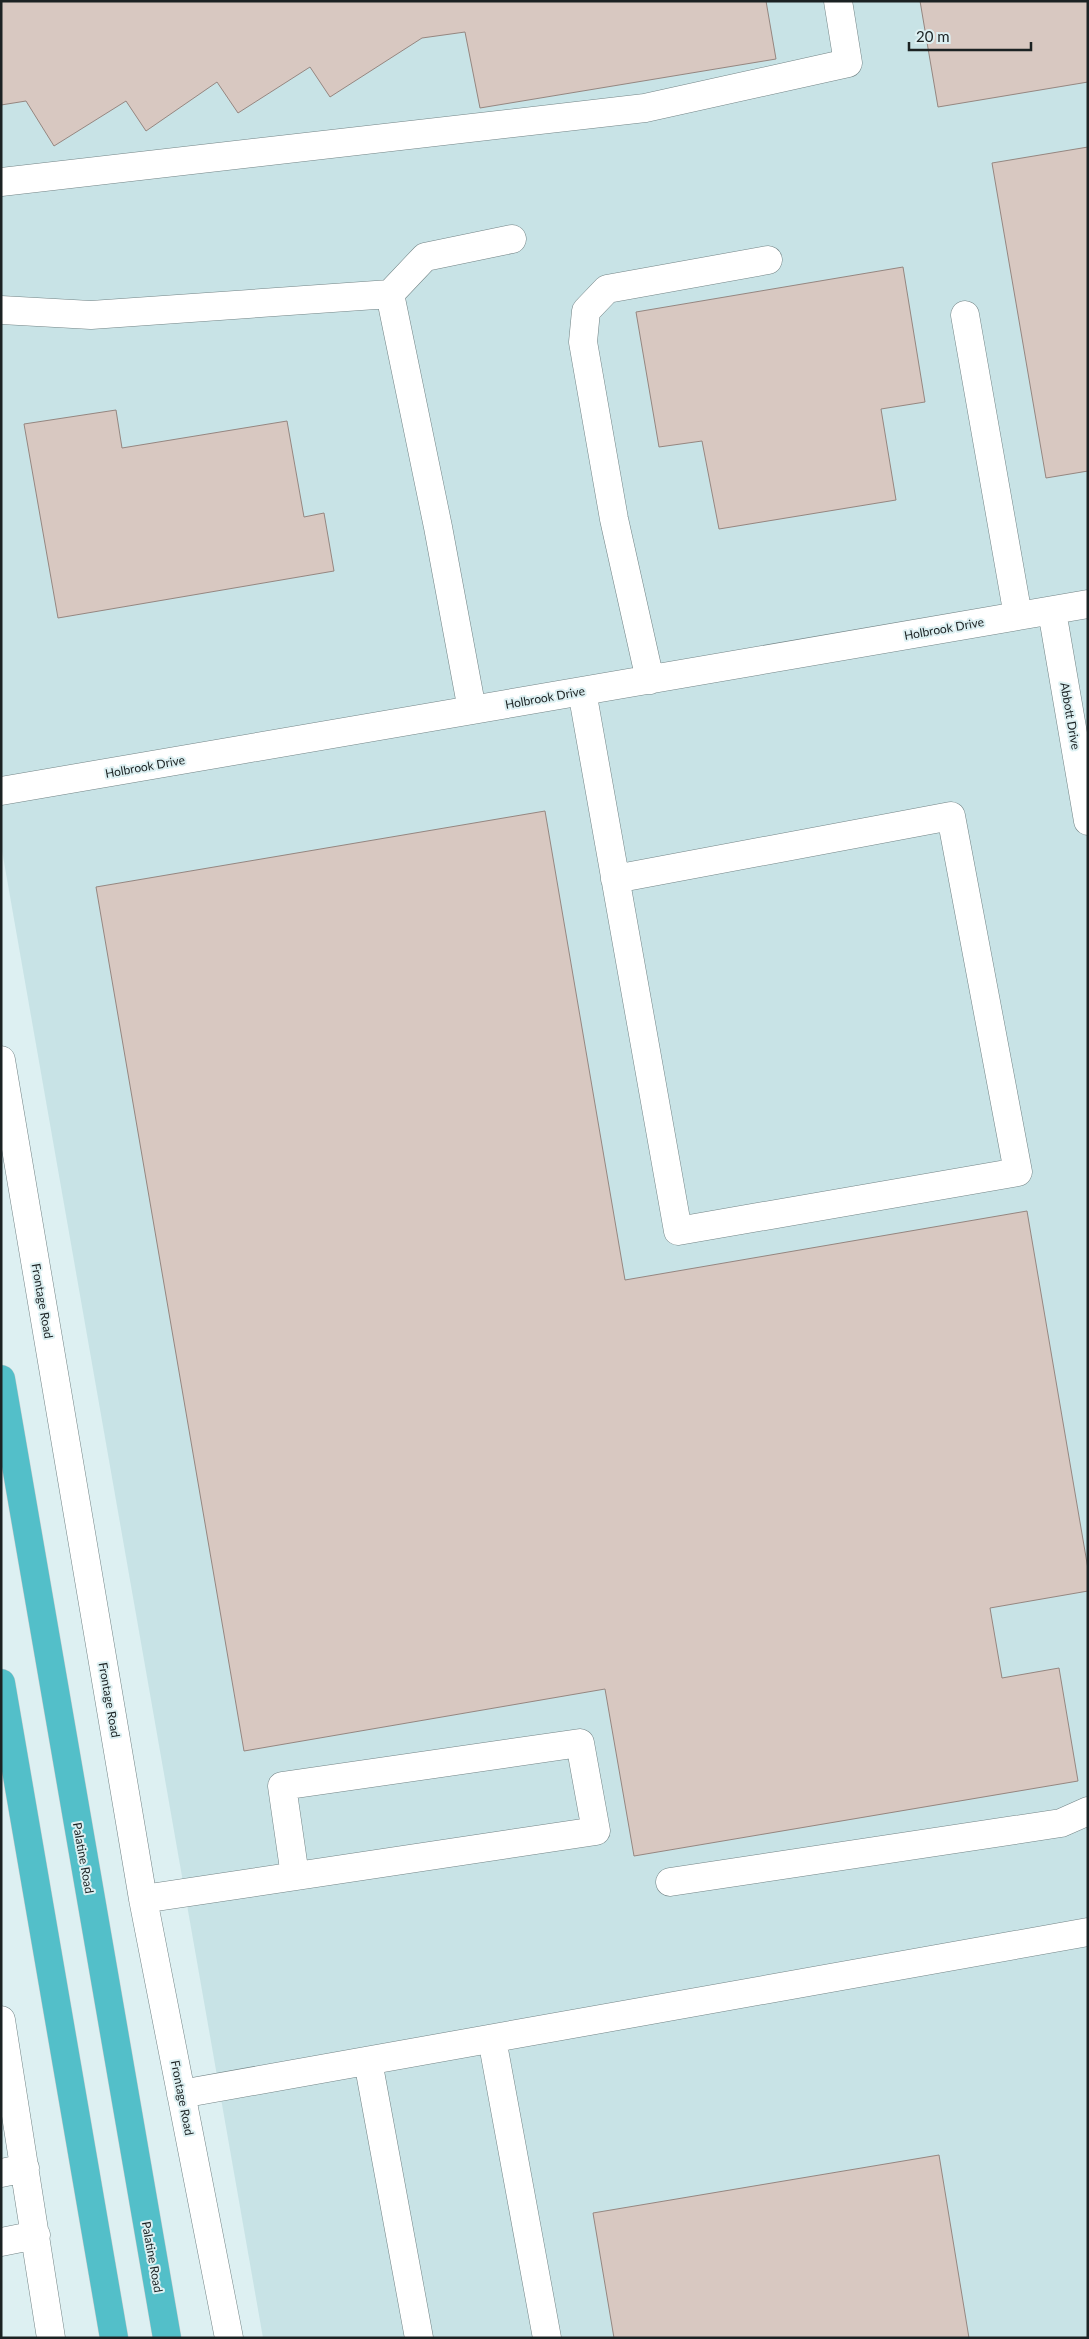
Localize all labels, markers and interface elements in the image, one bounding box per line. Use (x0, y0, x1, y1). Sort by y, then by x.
scale bar (909, 20, 1032, 52)
text: 20 m (916, 27, 950, 45)
street label: Holbrook Drive (903, 614, 985, 643)
street label: Abbott Drive (1057, 681, 1084, 751)
street label: Holbrook Drive (504, 683, 586, 712)
street label: Holbrook Drive (104, 752, 186, 781)
street label: Frontage Road (28, 1262, 56, 1340)
street label: Frontage Road (95, 1661, 123, 1739)
street label: Palatine Road (70, 1821, 97, 1895)
street label: Frontage Road (168, 2059, 197, 2137)
street label: Palatine Road (139, 2220, 166, 2294)

